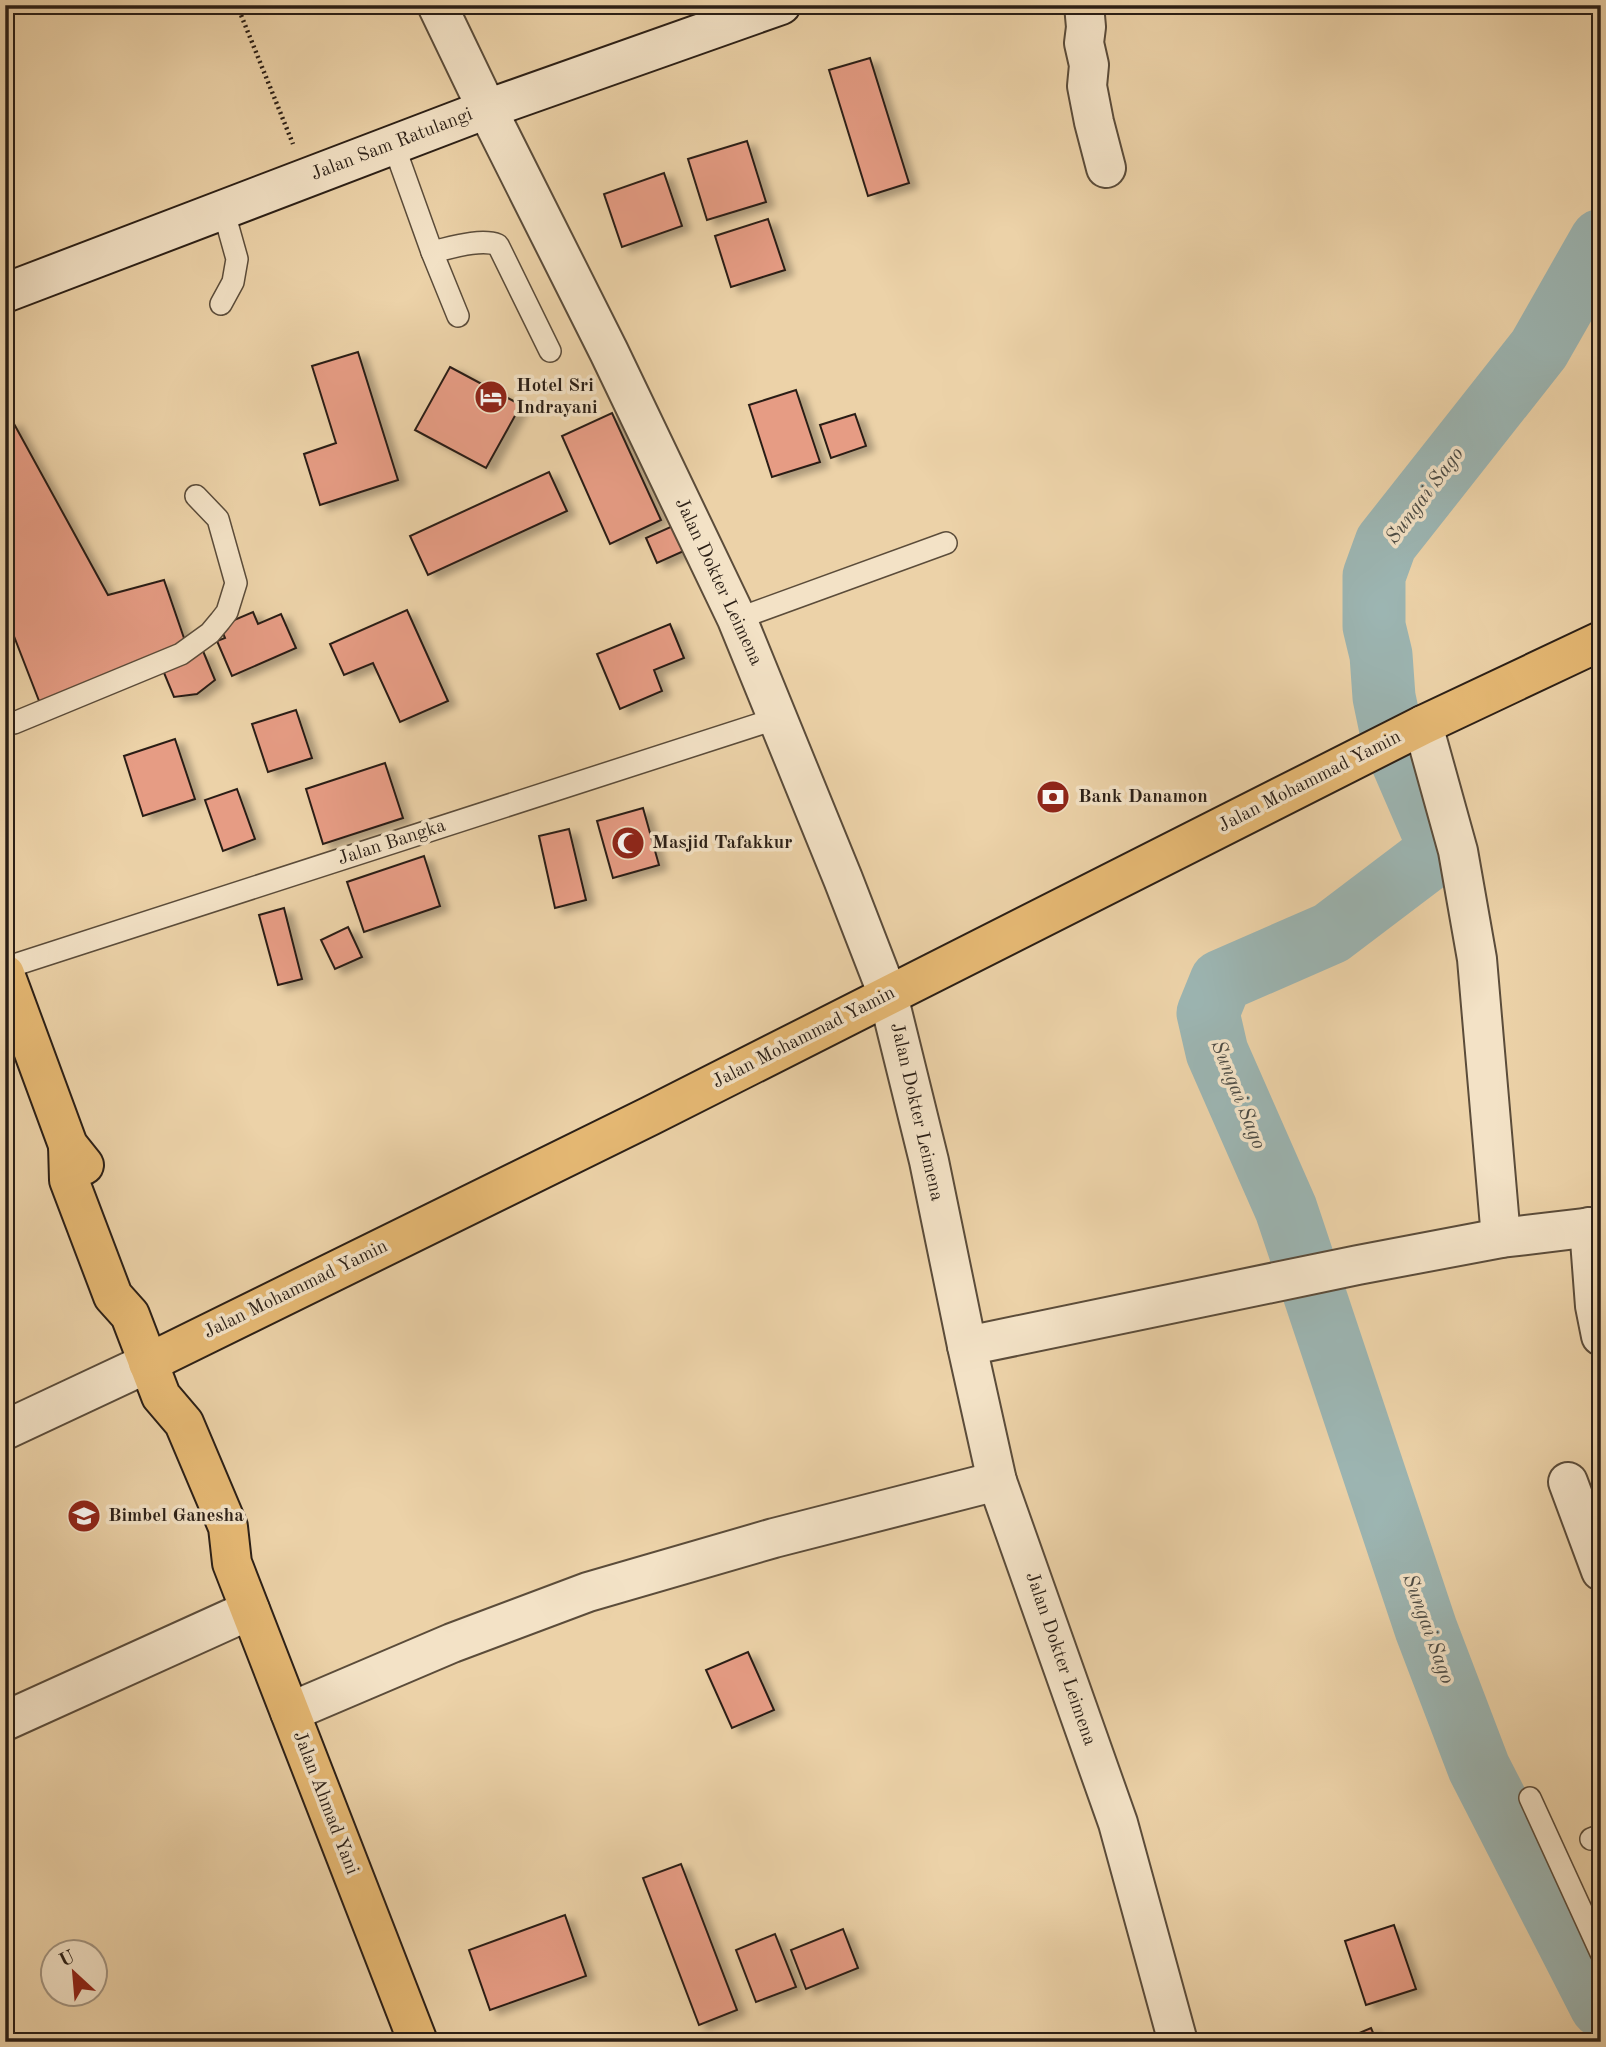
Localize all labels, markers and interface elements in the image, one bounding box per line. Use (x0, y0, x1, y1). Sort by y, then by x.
street label: Jalan Sam Ratulangi (309, 105, 475, 185)
place label: Hotel Sri Indrayani (516, 377, 598, 418)
hotel icon: Hotel Sri Indrayani (472, 378, 510, 416)
water label: Sungai Sago (1382, 444, 1468, 548)
street label: Jalan Dokter Leimena (671, 495, 765, 669)
street label: Jalan Mohammad Yamin (1216, 728, 1404, 836)
bank icon: Bank Danamon (1034, 778, 1072, 816)
place label: Bank Danamon (1078, 788, 1208, 807)
street label: Jalan Bangka (336, 816, 449, 869)
mosque icon: Masjid Tafakkur (609, 824, 647, 862)
place label: Masjid Tafakkur (652, 834, 793, 853)
street label: Jalan Mohammad Yamin (710, 984, 898, 1092)
street label: Jalan Dokter Leimena (886, 1021, 946, 1204)
water label: Sungai Sago (1207, 1038, 1269, 1152)
street label: Jalan Mohammad Yamin (201, 1237, 391, 1343)
school or university icon: Bimbel Ganesha (65, 1497, 103, 1535)
place label: Bimbel Ganesha (108, 1507, 244, 1526)
street label: Jalan Dokter Leimena (1021, 1570, 1099, 1749)
water label: Sungai Sago (1398, 1571, 1458, 1687)
street label: Jalan Ahmad Yani (289, 1729, 361, 1877)
north arrow (38, 1938, 108, 2008)
text: U (57, 1948, 79, 1972)

